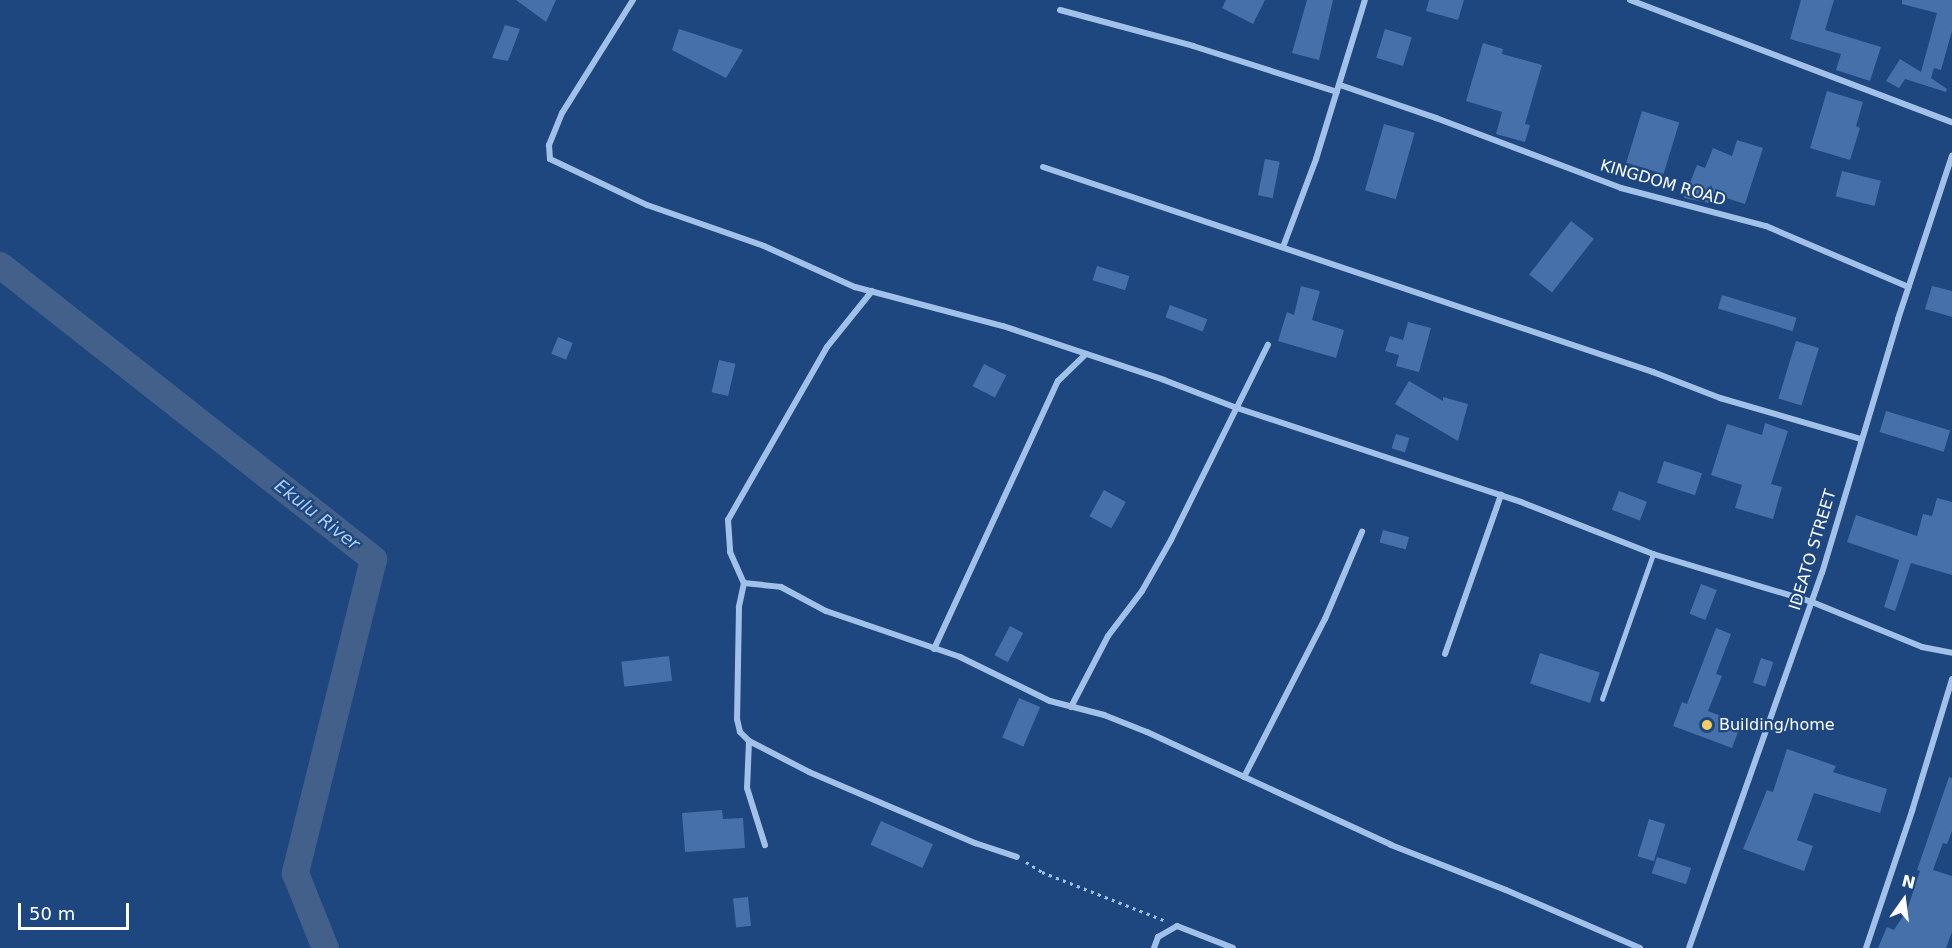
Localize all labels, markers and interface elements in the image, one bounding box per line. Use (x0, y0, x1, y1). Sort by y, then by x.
street label: KINGDOM ROAD (1598, 156, 1728, 210)
water label: Ekulu River (270, 475, 364, 555)
street label: IDEATO STREET (1785, 487, 1841, 613)
place label: Building/home (1719, 715, 1835, 735)
marker: Building/home (1700, 718, 1714, 732)
north arrow (1874, 870, 1934, 930)
text: N (1900, 871, 1917, 893)
scale bar (21, 891, 132, 929)
text: 50 m (29, 903, 75, 924)

